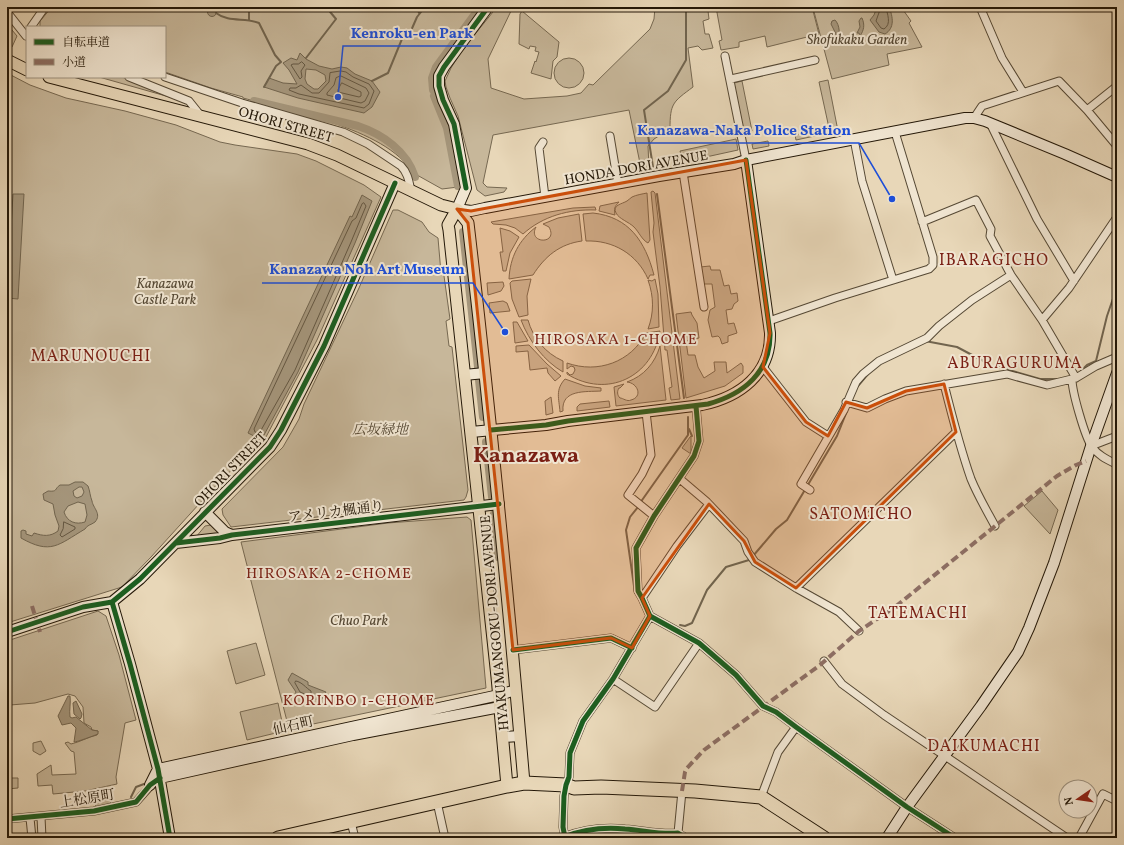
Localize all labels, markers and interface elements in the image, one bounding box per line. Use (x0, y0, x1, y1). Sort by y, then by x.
callout: Kenroku-en Park (343, 19, 481, 46)
text: Kenroku-en Park (351, 24, 473, 45)
legend (26, 26, 166, 78)
park label: Shofukaku Garden (807, 31, 907, 50)
text: 自転車道 (62, 35, 110, 51)
text: 小道 (62, 55, 86, 71)
street label: OHORI STREET (236, 103, 335, 148)
callout: Kanazawa-Naka Police Station (629, 116, 859, 143)
text: Kanazawa-Naka Police Station (637, 121, 851, 142)
street label: HONDA DORI AVENUE (563, 146, 710, 190)
district label: IBARAGICHO (939, 250, 1049, 272)
callout: Kanazawa Noh Art Museum (262, 256, 473, 283)
text: Kanazawa Noh Art Museum (269, 260, 465, 281)
park label: Kanazawa Castle Park (134, 275, 197, 310)
district label: HIROSAKA 1-CHOME (534, 330, 698, 351)
district label: MARUNOUCHI (31, 346, 151, 368)
district label: ABURAGURUMA (947, 353, 1083, 375)
park label: 広坂緑地 (352, 421, 410, 440)
street label: OHORI STREET (190, 428, 272, 512)
district label: Kanazawa (473, 441, 579, 472)
street label: アメリカ楓通り (287, 497, 385, 528)
district label: SATOMICHO (809, 504, 913, 526)
street label: HYAKUMANGOKU-DORI AVENUE (477, 514, 514, 731)
district label: HIROSAKA 2-CHOME (246, 564, 412, 585)
district label: TATEMACHI (868, 603, 968, 625)
park label: Chuo Park (330, 612, 389, 631)
district label: KORINBO 1-CHOME (283, 691, 435, 712)
street label: 仙石町 (271, 712, 316, 740)
district label: DAIKUMACHI (927, 736, 1041, 758)
north arrow (1058, 779, 1098, 819)
street label: 上松原町 (58, 786, 116, 813)
text: N (1062, 795, 1078, 806)

